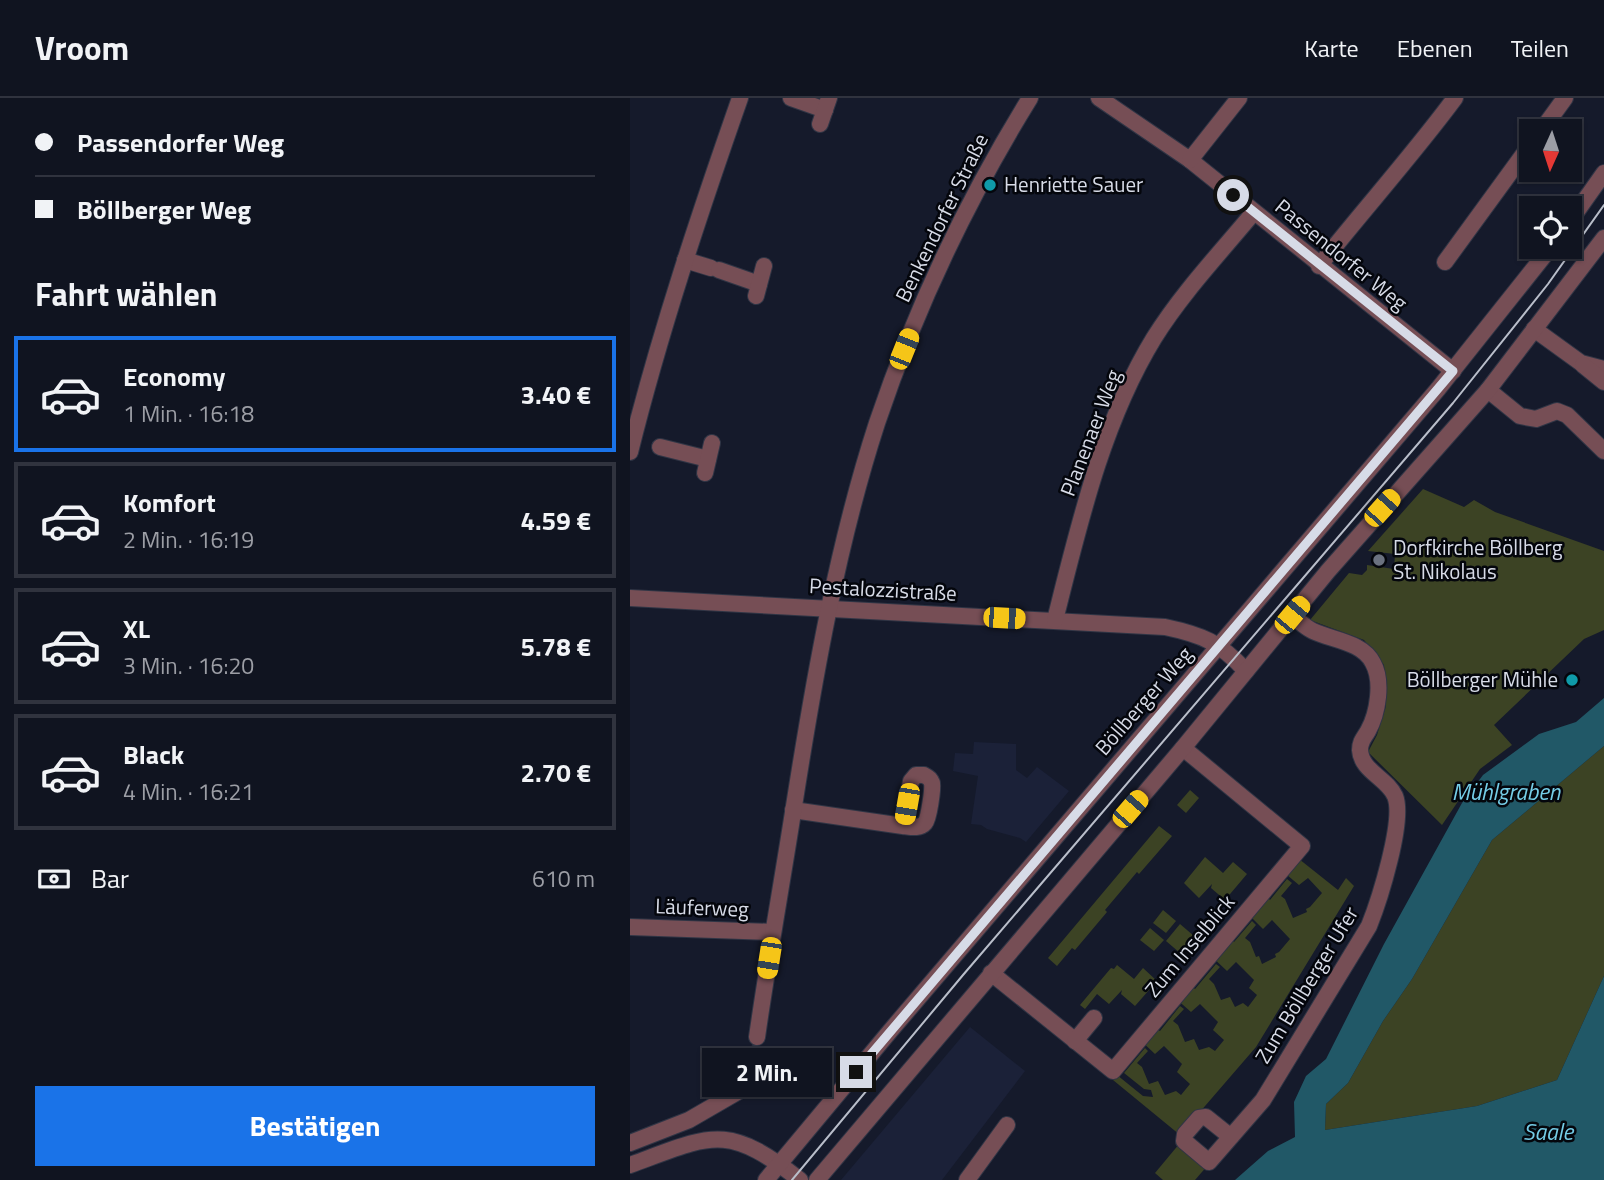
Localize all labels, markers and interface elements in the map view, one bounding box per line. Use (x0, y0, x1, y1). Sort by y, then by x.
text: Vroom (35, 23, 129, 73)
text: Karte (1304, 30, 1359, 66)
text: Ebenen (1397, 30, 1473, 66)
text: Teilen (1511, 30, 1569, 66)
north arrow (1519, 119, 1582, 182)
map controls (1519, 119, 1582, 259)
text: Passendorfer Weg (77, 123, 284, 162)
street label: Benkendorfer Straße (886, 128, 996, 307)
place label: Henriette Sauer (1004, 168, 1143, 200)
marker: Henriette Sauer (982, 177, 998, 193)
route start (1217, 179, 1249, 211)
text: Böllberger Weg (77, 190, 251, 229)
street label: Passendorfer Weg (1268, 191, 1415, 318)
button: locate (1519, 196, 1582, 259)
text: Fahrt wählen (35, 270, 218, 318)
car (887, 326, 922, 372)
text: Economy (123, 357, 225, 396)
icon: car (39, 363, 102, 426)
street label: Planenaer Weg (1051, 364, 1129, 501)
text: 3.40 € (520, 375, 591, 414)
text: 1 Min. · 16:18 (123, 396, 254, 431)
text: Komfort (123, 483, 216, 522)
car (1361, 485, 1404, 531)
icon: car (39, 489, 102, 552)
text: 4.59 € (520, 501, 591, 540)
text: 2 Min. · 16:19 (123, 522, 254, 557)
place label: Dorfkirche Böllberg St. Nikolaus (1393, 531, 1563, 587)
marker: Dorfkirche Böllberg St. Nikolaus (1371, 552, 1387, 568)
street label: Pestalozzistraße (808, 569, 958, 609)
car (1271, 592, 1314, 638)
car (983, 606, 1026, 630)
text: XL (123, 609, 150, 648)
icon: car (39, 615, 102, 678)
text: 5.78 € (520, 627, 591, 666)
street label: Böllberger Weg (1087, 639, 1200, 762)
text: 3 Min. · 16:20 (123, 648, 254, 683)
place label: Böllberger Mühle (1407, 663, 1558, 695)
marker: Böllberger Mühle (1564, 672, 1580, 688)
text: Black (123, 735, 184, 774)
icon: car (39, 741, 102, 804)
text: 2.70 € (520, 753, 591, 792)
text: 4 Min. · 16:21 (123, 774, 254, 809)
water label: Mühlgraben (1452, 774, 1561, 809)
car (894, 781, 921, 827)
car (1109, 786, 1152, 832)
text: Bar (91, 859, 129, 898)
icon: cash (35, 860, 73, 898)
text: 610 m (532, 861, 595, 896)
street label: Zum Inselblick (1137, 887, 1242, 1004)
street label: Läuferweg (655, 889, 750, 925)
street label: Zum Böllberger Ufer (1247, 900, 1366, 1069)
car (756, 936, 783, 980)
callout: 2 Min. (702, 1048, 832, 1096)
text: 2 Min. (736, 1055, 798, 1090)
route end (840, 1056, 872, 1088)
button: Bestätigen (35, 1086, 595, 1166)
water label: Saale (1523, 1114, 1574, 1149)

